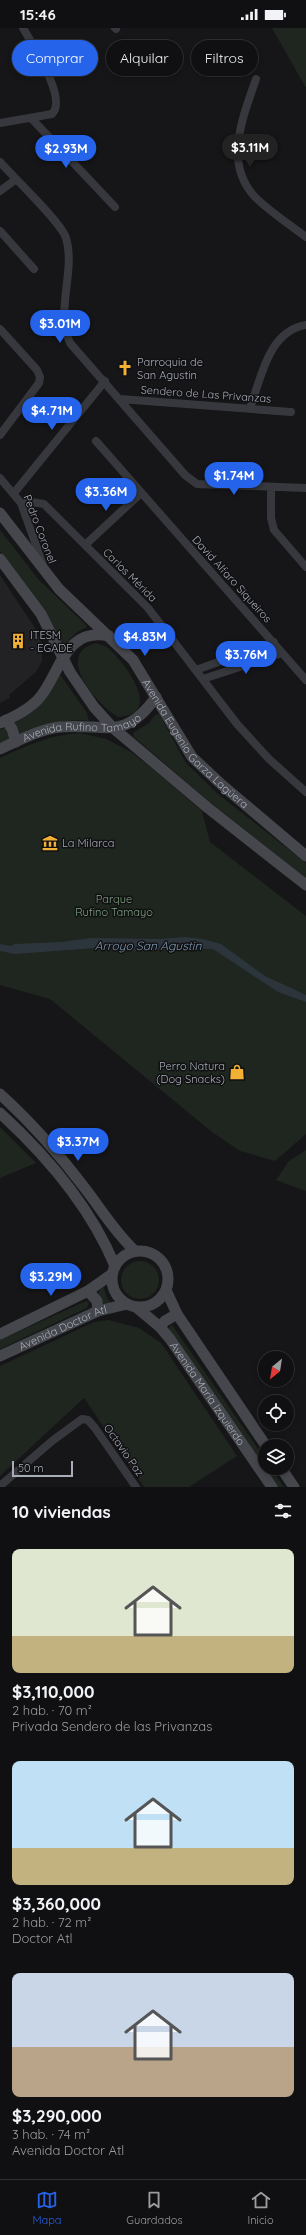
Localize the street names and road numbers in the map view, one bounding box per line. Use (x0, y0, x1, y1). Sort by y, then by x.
street label: Sendero de Las Privanzas (140, 382, 272, 406)
street label: Pedro Coronel (20, 493, 60, 565)
street label: David Alfaro Siqueiros (189, 533, 275, 625)
street label: Carlos Mérida (100, 545, 160, 605)
street label: Avenida Eugenio Garza Lagüera (139, 676, 251, 811)
street label: Avenida Rufino Tamayo (20, 710, 144, 745)
street label: Avenida Doctor Atl (17, 1302, 108, 1353)
street label: Avenida María Izquierdo (167, 1339, 248, 1448)
street label: Octavio Paz (101, 1421, 147, 1479)

